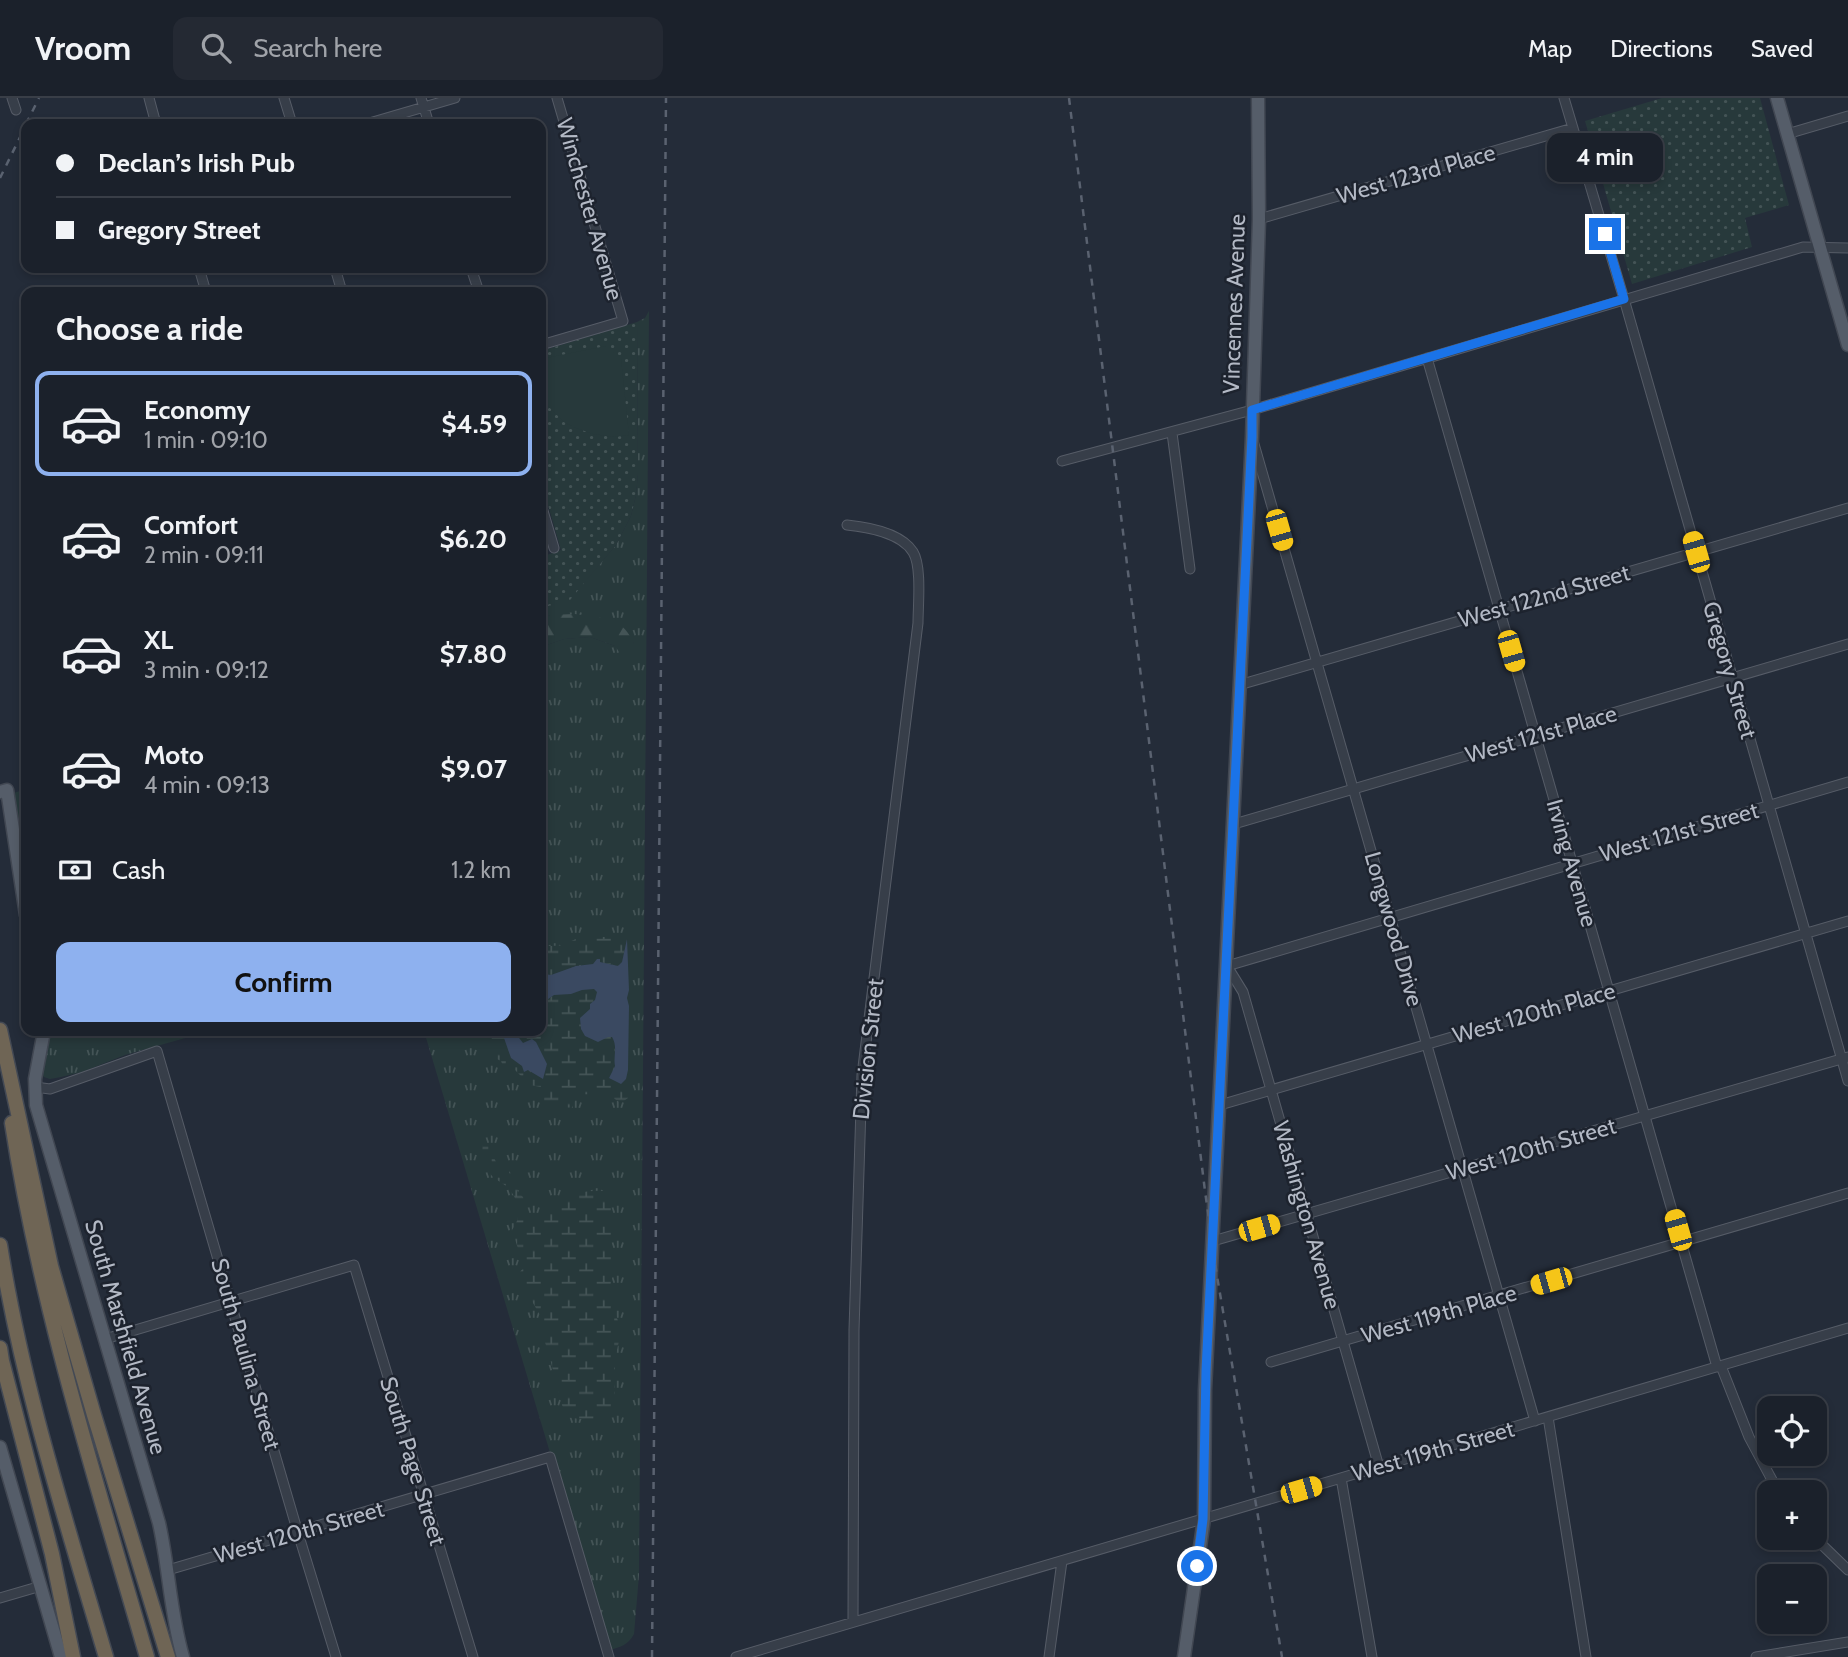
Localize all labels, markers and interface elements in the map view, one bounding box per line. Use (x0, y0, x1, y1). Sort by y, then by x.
search box (173, 17, 663, 80)
text: Vroom (35, 28, 131, 68)
icon: search (197, 29, 235, 67)
text: Search here (253, 32, 382, 64)
text: Map (1528, 34, 1572, 63)
text: Directions (1610, 34, 1713, 63)
text: Saved (1751, 34, 1813, 63)
street label: Winchester Avenue (551, 115, 629, 304)
callout: 4 min (1547, 132, 1663, 181)
street label: West 123rd Place (1334, 138, 1499, 210)
text: 4 min (1576, 143, 1634, 171)
text: Declan’s Irish Pub (98, 147, 295, 179)
street label: Vincennes Avenue (1217, 213, 1251, 394)
text: Gregory Street (98, 214, 261, 246)
route end (1589, 218, 1621, 250)
text: Choose a ride (56, 309, 243, 348)
icon: car (60, 392, 123, 455)
text: Economy (144, 394, 250, 426)
text: $4.59 (441, 408, 507, 440)
text: 1 min · 09:10 (144, 426, 268, 454)
icon: car (60, 507, 123, 570)
car (1264, 507, 1295, 553)
text: Comfort (144, 509, 238, 541)
text: $6.20 (439, 523, 507, 555)
car (1681, 529, 1712, 575)
text: 2 min · 09:11 (144, 541, 264, 569)
street label: West 122nd Street (1455, 558, 1633, 634)
street label: Gregory Street (1697, 598, 1763, 742)
icon: car (60, 622, 123, 685)
text: XL (144, 624, 173, 656)
car (1496, 628, 1527, 674)
text: $7.80 (440, 638, 507, 670)
text: 3 min · 09:12 (144, 656, 269, 684)
street label: West 121st Place (1462, 699, 1620, 769)
icon: car (60, 737, 123, 800)
text: Moto (144, 739, 204, 771)
text: $9.07 (441, 753, 507, 785)
text: 4 min · 09:13 (144, 771, 270, 799)
street label: Irving Avenue (1540, 796, 1604, 930)
street label: West 121st Street (1596, 796, 1762, 868)
street label: Longwood Drive (1359, 848, 1430, 1010)
icon: cash (56, 851, 94, 889)
text: Cash (112, 854, 165, 886)
text: 1.2 km (451, 856, 511, 884)
button: Confirm (56, 942, 511, 1022)
street label: West 120th Place (1450, 976, 1619, 1050)
street label: Division Street (847, 977, 889, 1121)
street label: West 120th Street (1443, 1111, 1619, 1187)
street label: Washington Avenue (1267, 1118, 1347, 1312)
car (1663, 1207, 1694, 1253)
car (1236, 1212, 1283, 1244)
street label: South Marshfield Avenue (79, 1216, 173, 1458)
street label: South Paulina Street (205, 1255, 287, 1453)
car (1528, 1265, 1575, 1297)
street label: West 119th Place (1358, 1278, 1520, 1350)
street label: South Page Street (374, 1373, 452, 1549)
map controls (1757, 1396, 1827, 1634)
button: locate (1757, 1396, 1827, 1466)
street label: West 119th Street (1349, 1414, 1518, 1488)
car (1278, 1474, 1325, 1506)
button: + (1757, 1480, 1827, 1550)
street label: West 120th Street (211, 1494, 387, 1570)
route start (1181, 1550, 1213, 1582)
button: − (1757, 1564, 1827, 1634)

